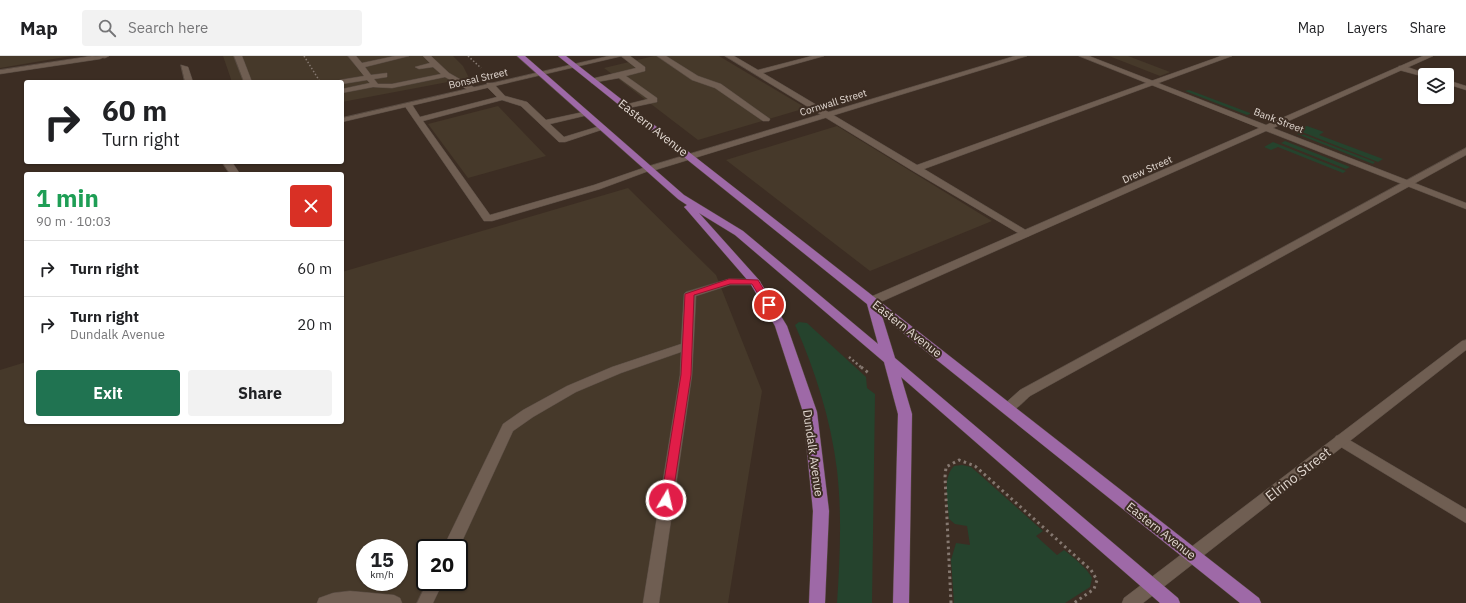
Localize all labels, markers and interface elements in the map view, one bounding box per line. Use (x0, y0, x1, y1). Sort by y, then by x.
search box (82, 10, 362, 46)
text: Map (20, 16, 58, 40)
icon: search (96, 17, 118, 39)
text: Search here (128, 18, 208, 37)
text: Map (1298, 19, 1325, 37)
text: Layers (1347, 19, 1388, 37)
text: Share (1410, 19, 1446, 37)
street label: Bonsal Street (447, 65, 510, 92)
map controls (1418, 68, 1454, 104)
button: layers (1418, 68, 1454, 104)
street label: Cornwall Street (798, 86, 869, 119)
text: 60 m (102, 92, 167, 129)
icon: right (36, 96, 88, 148)
street label: Eastern Avenue (616, 96, 691, 160)
street label: Bank Street (1252, 105, 1306, 136)
text: Turn right (102, 128, 180, 151)
street label: Drew Street (1120, 152, 1175, 186)
text: 1 min (36, 182, 99, 214)
button: close (290, 185, 332, 227)
text: 90 m · 10:03 (36, 213, 111, 230)
icon: right (36, 258, 58, 280)
text: Turn right (70, 259, 139, 278)
text: 60 m (297, 259, 332, 278)
pin (752, 288, 786, 322)
icon: arrive (758, 294, 780, 316)
street label: Eastern Avenue (870, 297, 945, 361)
text: Turn right (70, 307, 139, 326)
icon: right (36, 314, 58, 336)
text: 20 m (297, 315, 332, 334)
text: Dundalk Avenue (70, 326, 165, 343)
button: Exit (36, 370, 180, 416)
button: Share (188, 370, 332, 416)
street label: Dundalk Avenue (800, 409, 827, 498)
street label: Elrino Street (1262, 443, 1334, 505)
position arrow (645, 479, 687, 521)
street label: Eastern Avenue (1124, 499, 1199, 563)
speed limit sign: 20 (416, 539, 468, 591)
text: 15 (370, 546, 394, 573)
text: km/h (370, 568, 394, 581)

